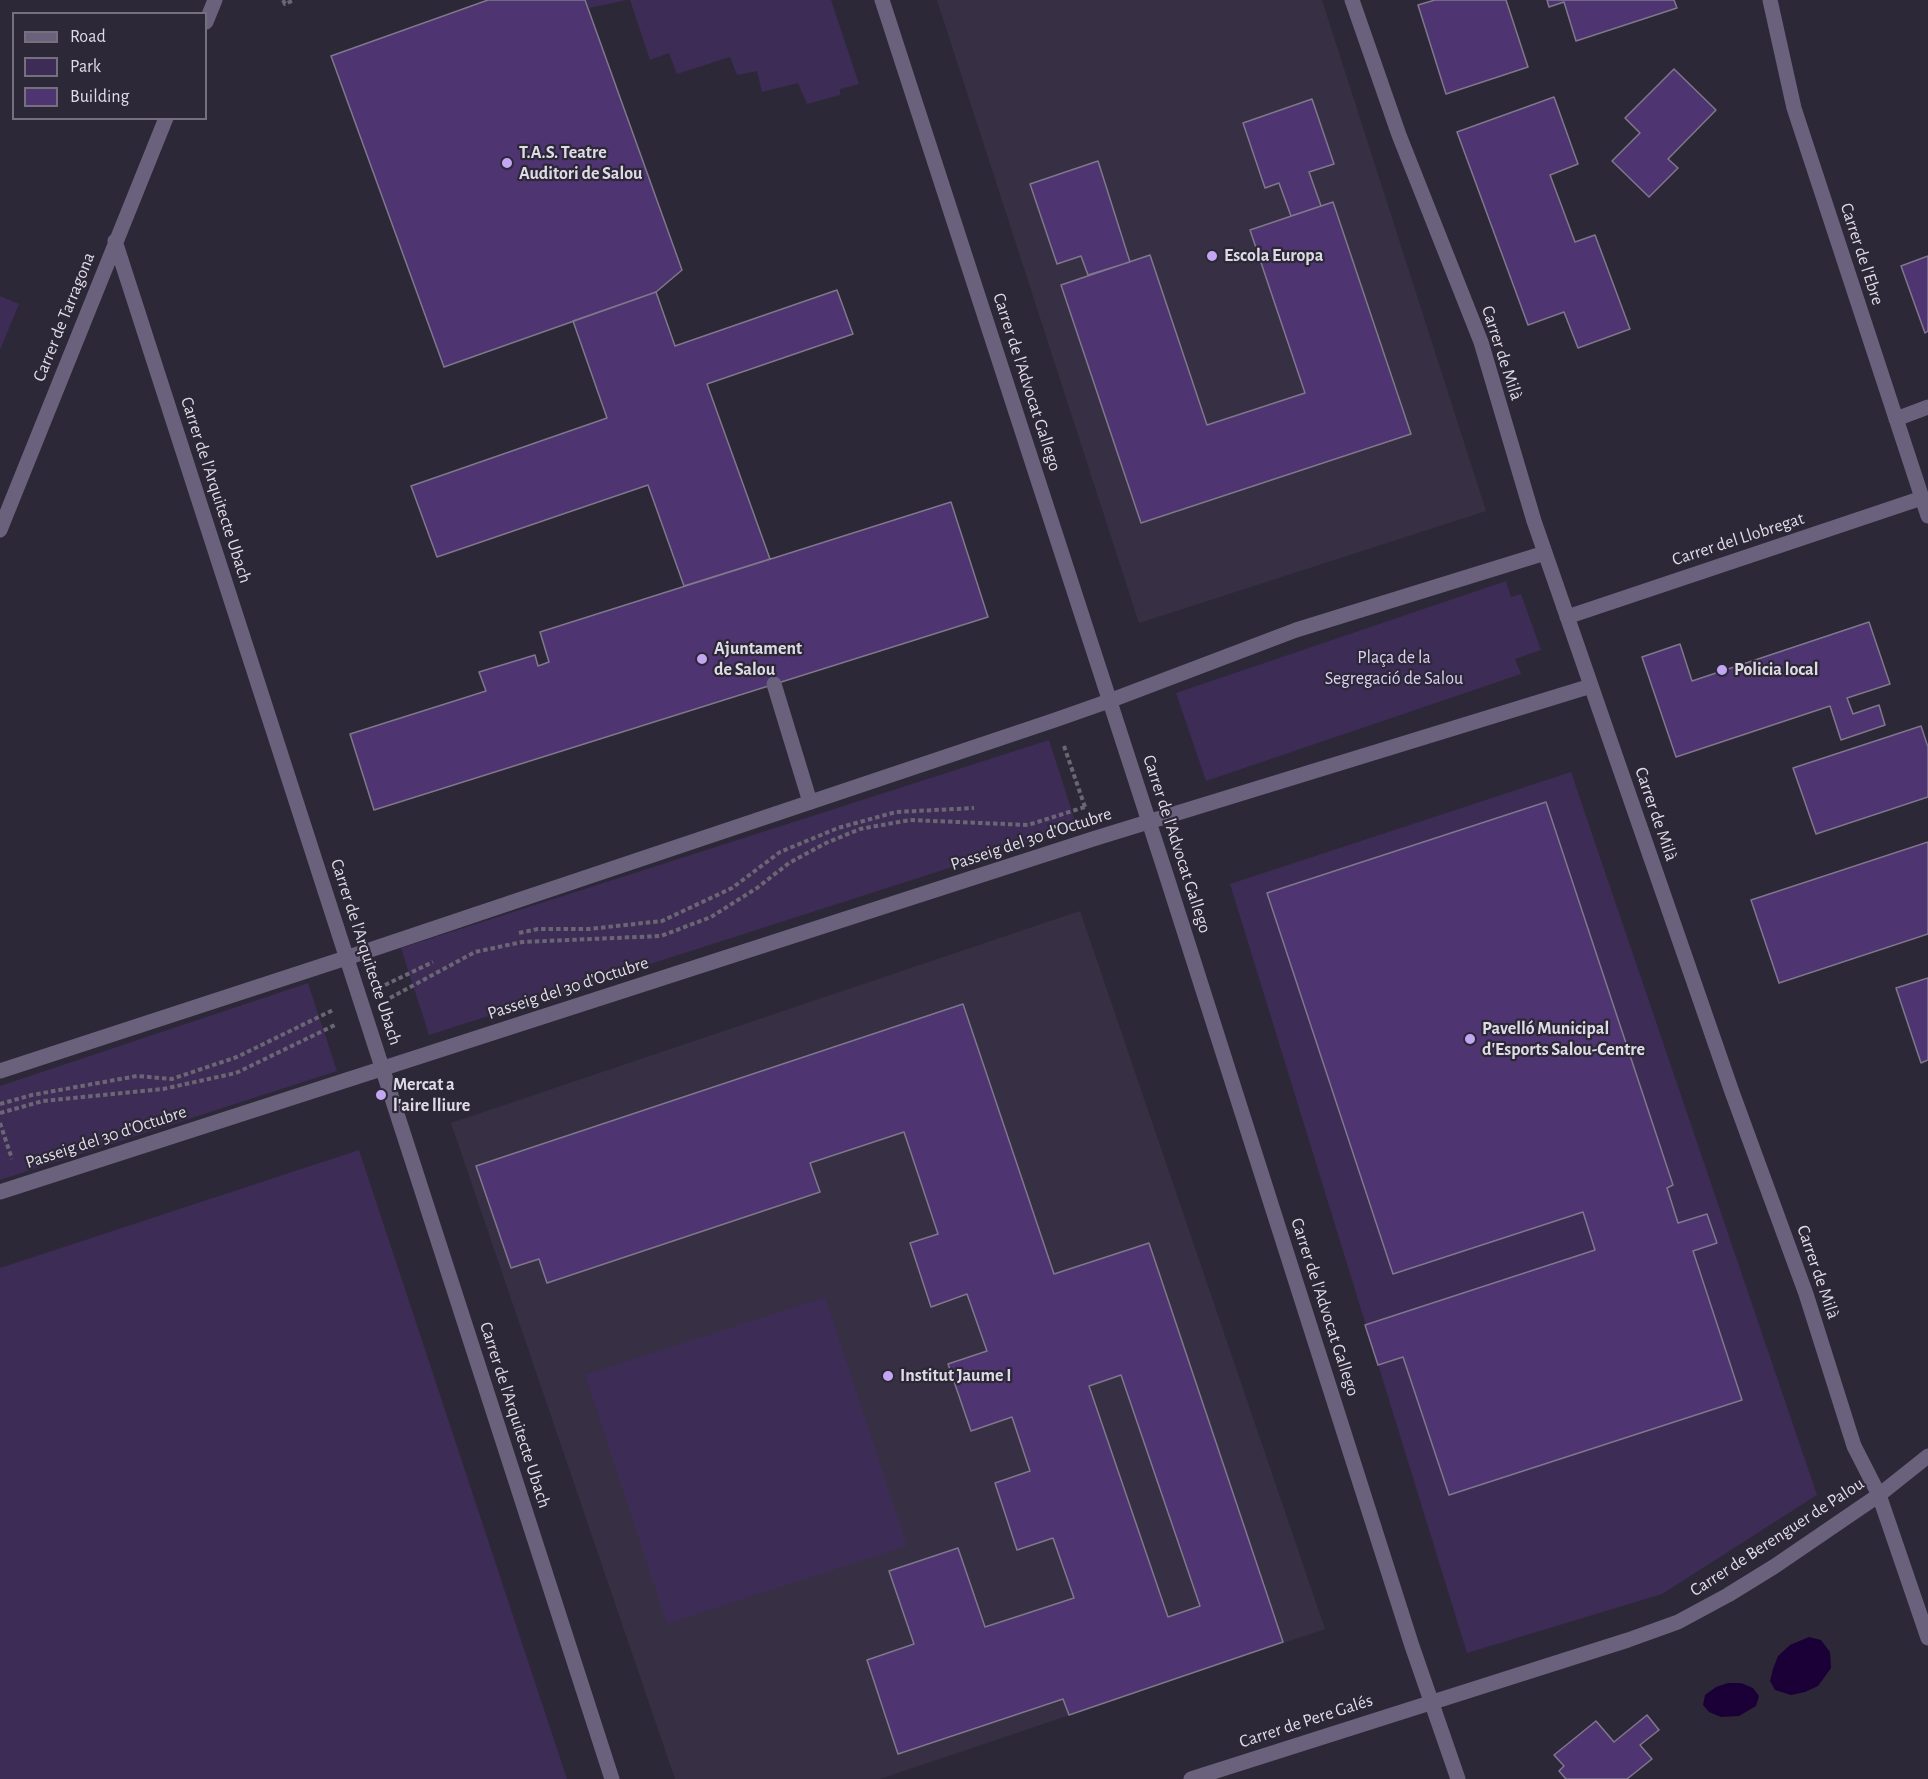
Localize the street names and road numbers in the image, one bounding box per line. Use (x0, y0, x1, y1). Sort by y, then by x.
street label: Carrer de l'Ebre (1835, 200, 1889, 308)
street label: Carrer de Tarragona (28, 249, 100, 385)
street label: Carrer de l'Advocat Gallego (988, 290, 1066, 474)
street label: Carrer de Milà (1477, 303, 1527, 403)
street label: Carrer de l'Arquitecte Ubach (176, 394, 256, 586)
street label: Carrer del Llobregat (1669, 507, 1807, 571)
street label: Carrer de l'Advocat Gallego (1138, 752, 1216, 936)
street label: Carrer de Milà (1630, 764, 1682, 864)
street label: Passeig del 30 d'Octubre (948, 803, 1114, 875)
street label: Carrer de l'Arquitecte Ubach (326, 856, 406, 1048)
street label: Passeig del 30 d'Octubre (485, 952, 651, 1024)
street label: Passeig del 30 d'Octubre (23, 1101, 189, 1173)
street label: Carrer de l'Advocat Gallego (1286, 1215, 1364, 1399)
street label: Carrer de Milà (1792, 1222, 1844, 1322)
street label: Carrer de l'Arquitecte Ubach (475, 1319, 555, 1511)
street label: Carrer de Berenguer de Palou (1686, 1473, 1868, 1601)
street label: Carrer de Pere Galés (1237, 1689, 1375, 1753)

